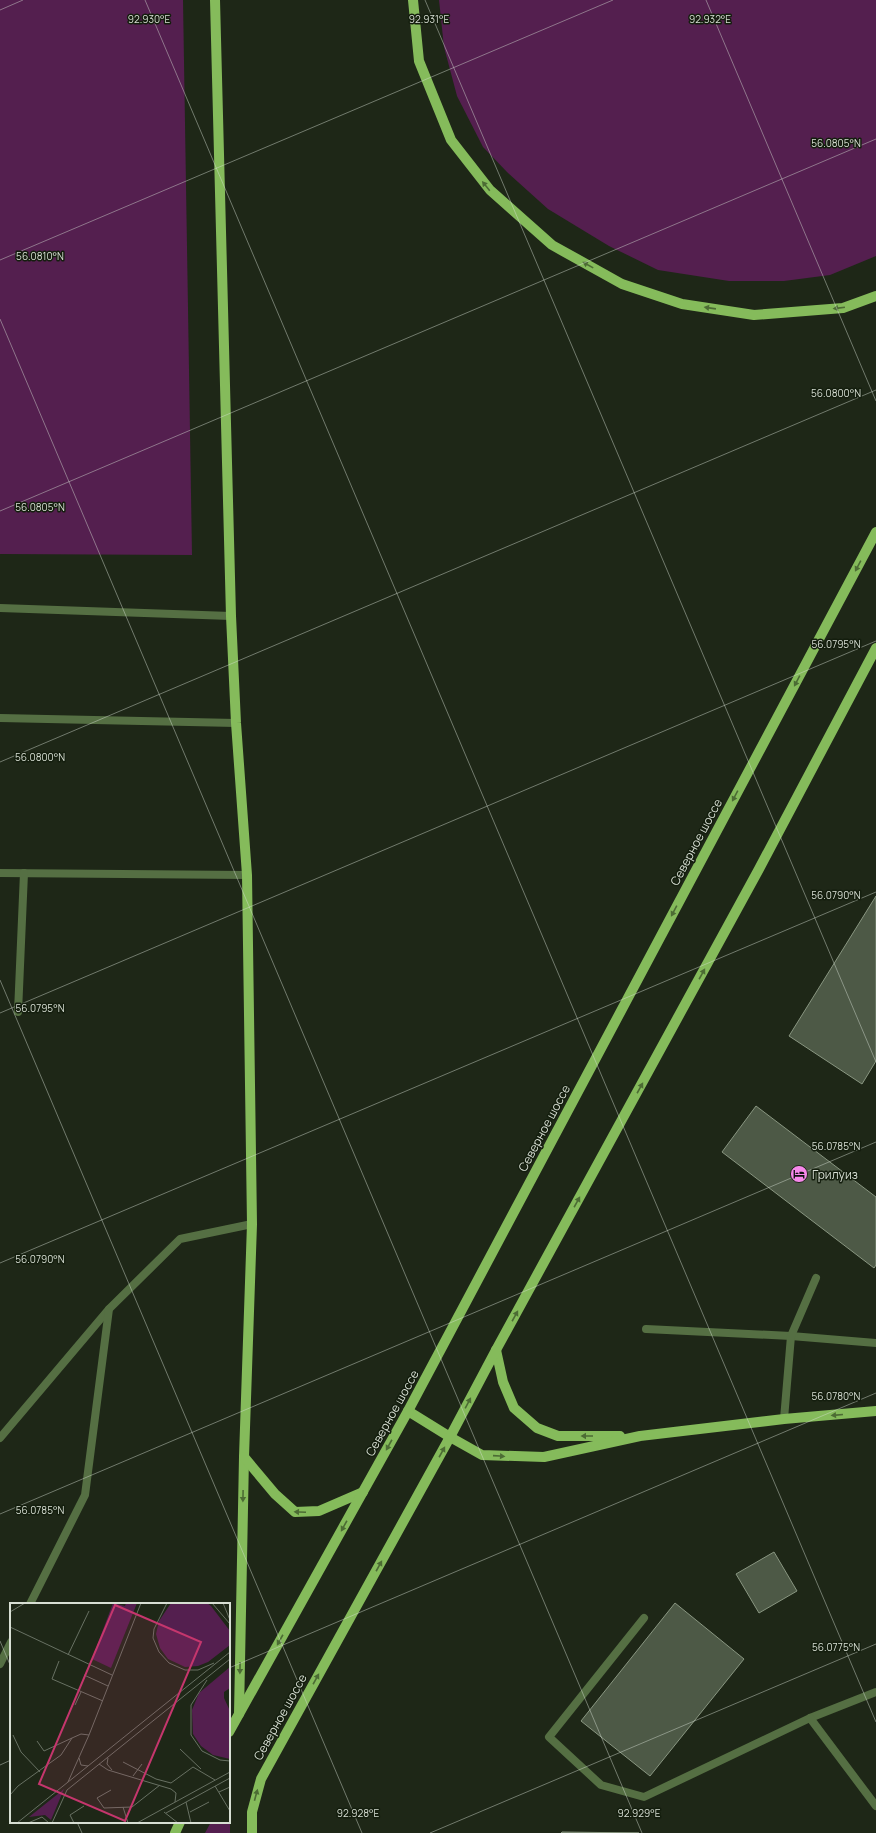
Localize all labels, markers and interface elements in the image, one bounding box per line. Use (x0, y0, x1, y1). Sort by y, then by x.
text: 92.930°E (128, 12, 171, 26)
text: 92.931°E (409, 12, 449, 26)
text: 92.932°E (689, 12, 731, 26)
text: 56.0805°N (811, 136, 861, 150)
one-way arrow (482, 180, 491, 191)
text: 56.0810°N (16, 249, 64, 263)
one-way arrow (583, 262, 594, 268)
one-way arrow (704, 305, 716, 311)
one-way arrow (833, 305, 845, 311)
text: 56.0800°N (811, 386, 861, 400)
text: 56.0805°N (15, 500, 65, 514)
one-way arrow (854, 561, 861, 572)
text: 56.0795°N (812, 637, 861, 651)
one-way arrow (793, 675, 800, 687)
text: 56.0800°N (15, 750, 65, 764)
one-way arrow (732, 790, 739, 802)
street label: Северное шоссе (666, 796, 726, 888)
text: 56.0790°N (811, 888, 861, 902)
one-way arrow (671, 905, 678, 917)
one-way arrow (699, 968, 706, 979)
text: 56.0795°N (16, 1001, 65, 1015)
street label: Северное шоссе (514, 1082, 574, 1174)
one-way arrow (636, 1082, 643, 1093)
text: 56.0785°N (812, 1139, 860, 1153)
hotel icon: Грилуиз (789, 1164, 809, 1184)
place label: Грилуиз (812, 1166, 858, 1183)
one-way arrow (574, 1196, 581, 1207)
text: 56.0790°N (15, 1252, 65, 1266)
one-way arrow (511, 1310, 518, 1321)
street label: Северное шоссе (361, 1367, 423, 1459)
text: 56.0780°N (812, 1389, 861, 1403)
one-way arrow (465, 1397, 471, 1409)
one-way arrow (831, 1411, 843, 1418)
one-way arrow (580, 1433, 593, 1439)
one-way arrow (386, 1439, 392, 1451)
one-way arrow (439, 1446, 445, 1458)
one-way arrow (493, 1452, 505, 1459)
one-way arrow (240, 1490, 247, 1502)
text: 56.0785°N (16, 1503, 64, 1517)
one-way arrow (294, 1508, 307, 1515)
one-way arrow (341, 1520, 348, 1532)
one-way arrow (376, 1560, 382, 1572)
inset map (10, 1603, 230, 1823)
one-way arrow (277, 1634, 284, 1646)
text: 56.0775°N (812, 1640, 860, 1654)
one-way arrow (237, 1662, 243, 1675)
street label: Северное шоссе (249, 1671, 311, 1763)
one-way arrow (312, 1674, 319, 1685)
one-way arrow (254, 1788, 260, 1801)
text: 92.928°E (337, 1806, 379, 1820)
text: 92.929°E (618, 1806, 661, 1820)

